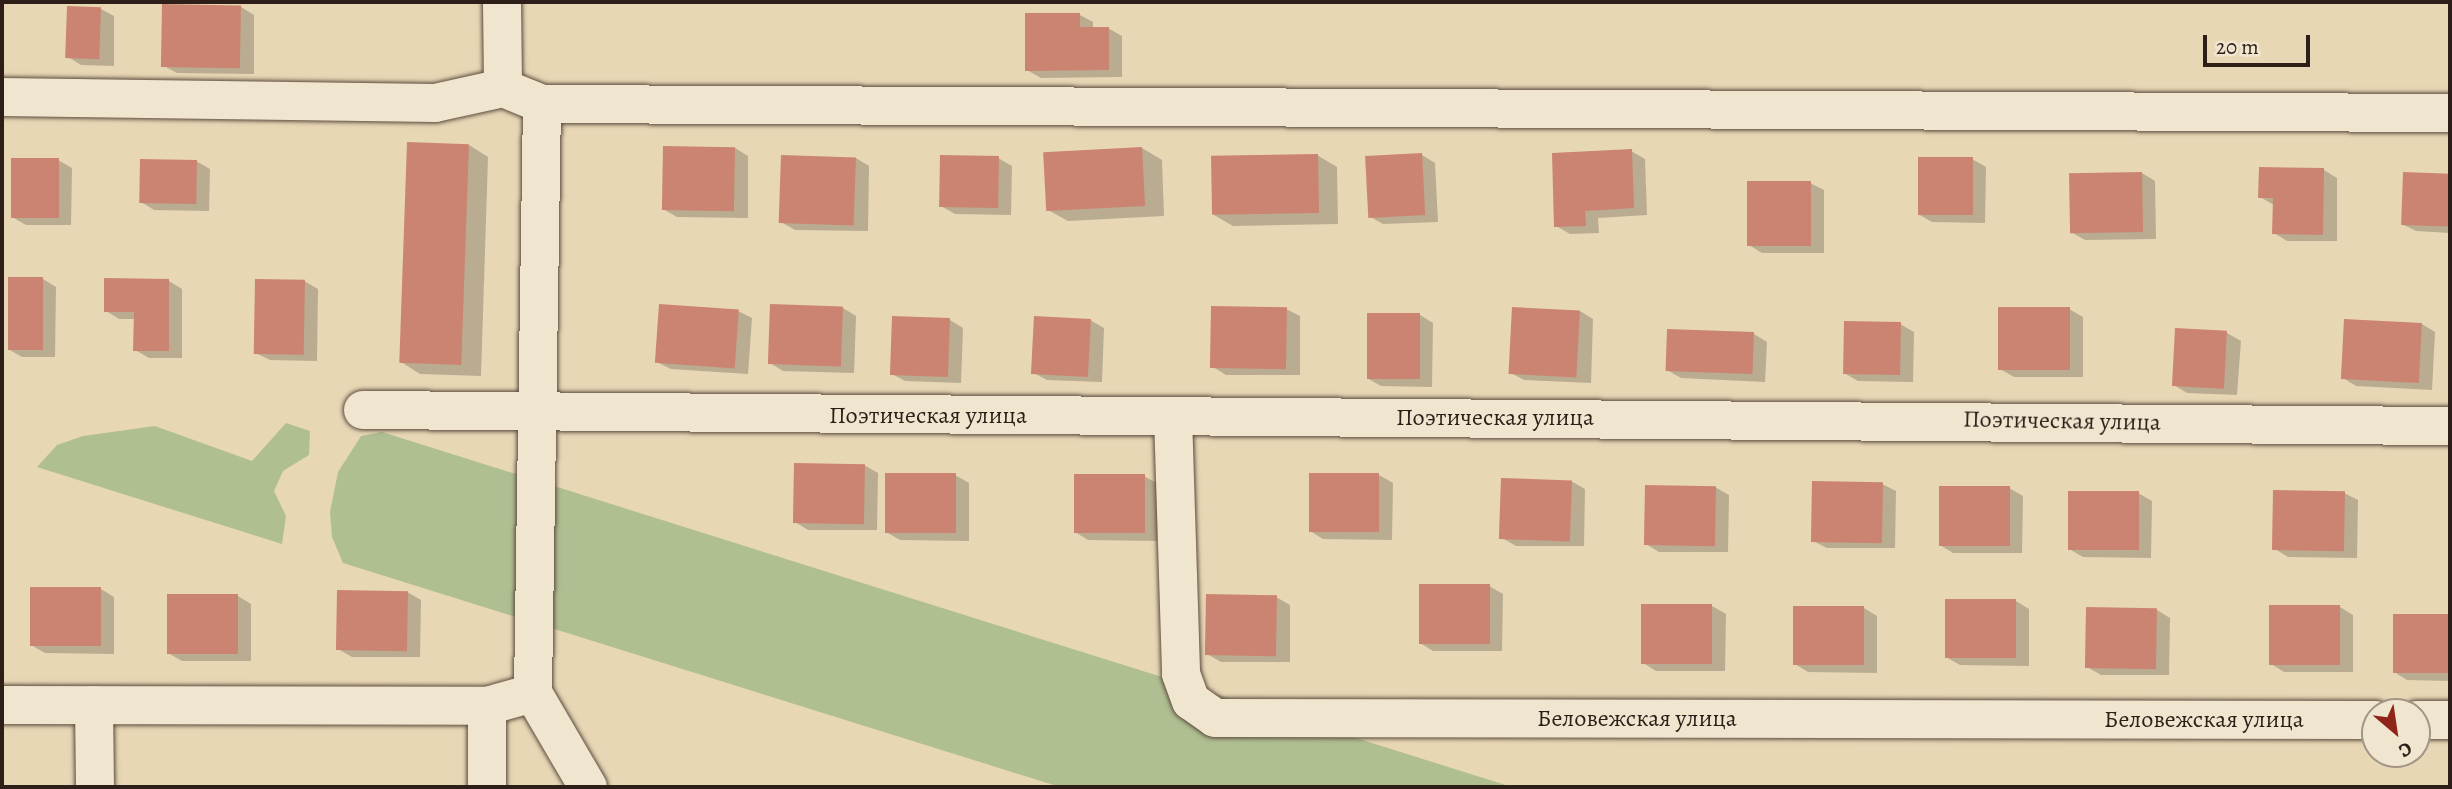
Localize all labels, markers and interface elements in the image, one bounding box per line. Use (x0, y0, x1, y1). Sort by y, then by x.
scale bar (2207, 21, 2314, 65)
text: 20 m (2216, 33, 2259, 61)
street label: Поэтическая улица (829, 402, 1027, 430)
street label: Поэтическая улица (1396, 404, 1594, 432)
street label: Поэтическая улица (1963, 405, 2161, 437)
north arrow (2361, 698, 2431, 768)
street label: Беловежская улица (1537, 705, 1737, 733)
street label: Беловежская улица (2104, 706, 2304, 734)
text: С (2394, 735, 2417, 764)

